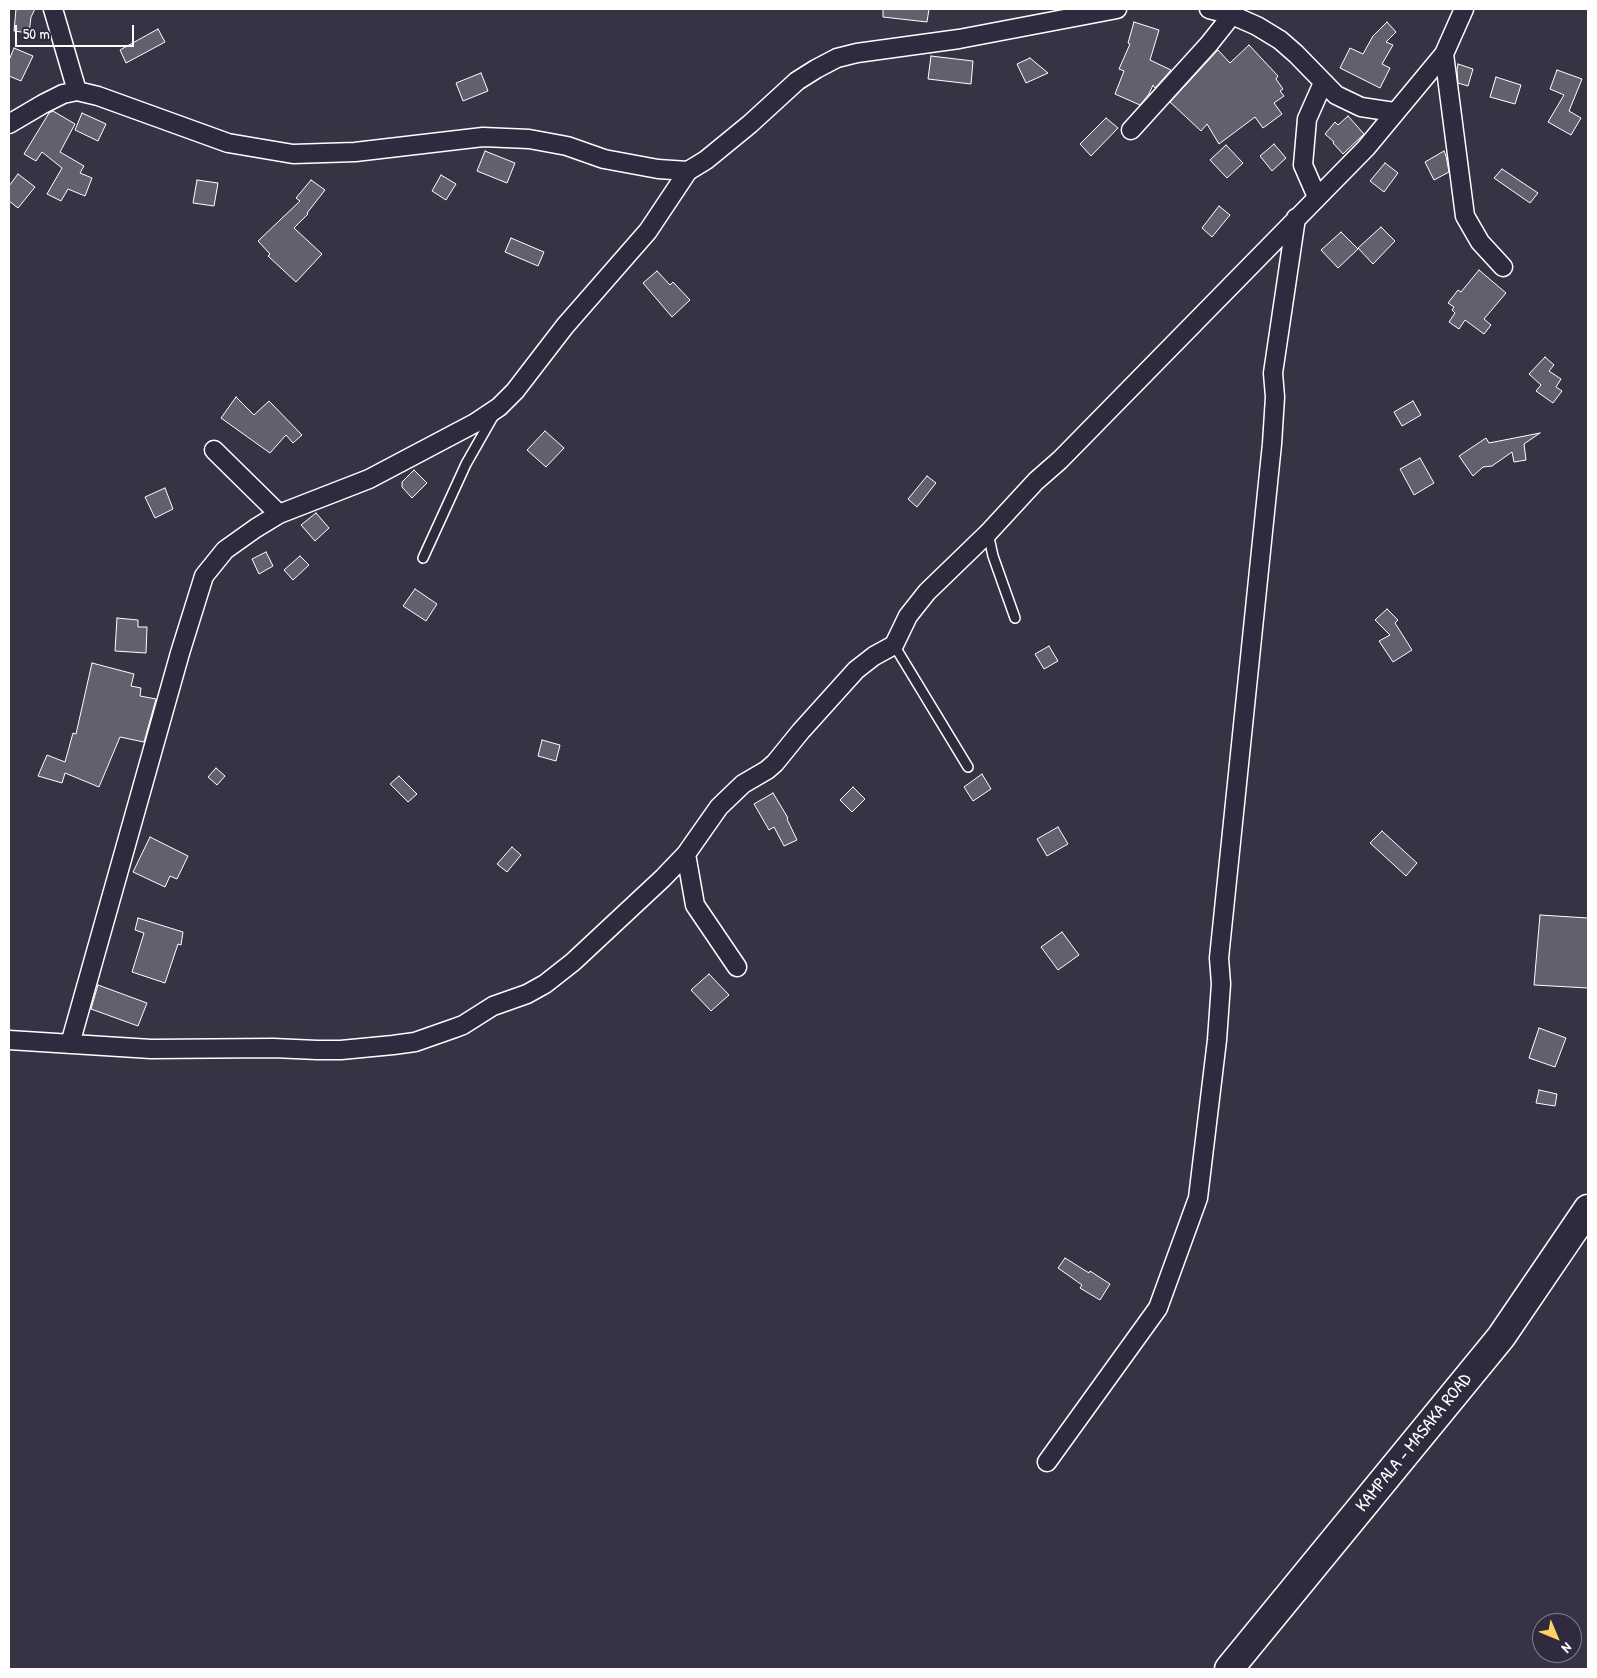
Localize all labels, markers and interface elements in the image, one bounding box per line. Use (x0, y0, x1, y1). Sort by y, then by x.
scale bar (18, 15, 136, 47)
text: 50 m (23, 23, 50, 44)
street label: KAMPALA - MASAKA ROAD (1352, 1369, 1476, 1517)
north arrow (1532, 1613, 1582, 1663)
text: N (1558, 1639, 1577, 1658)

